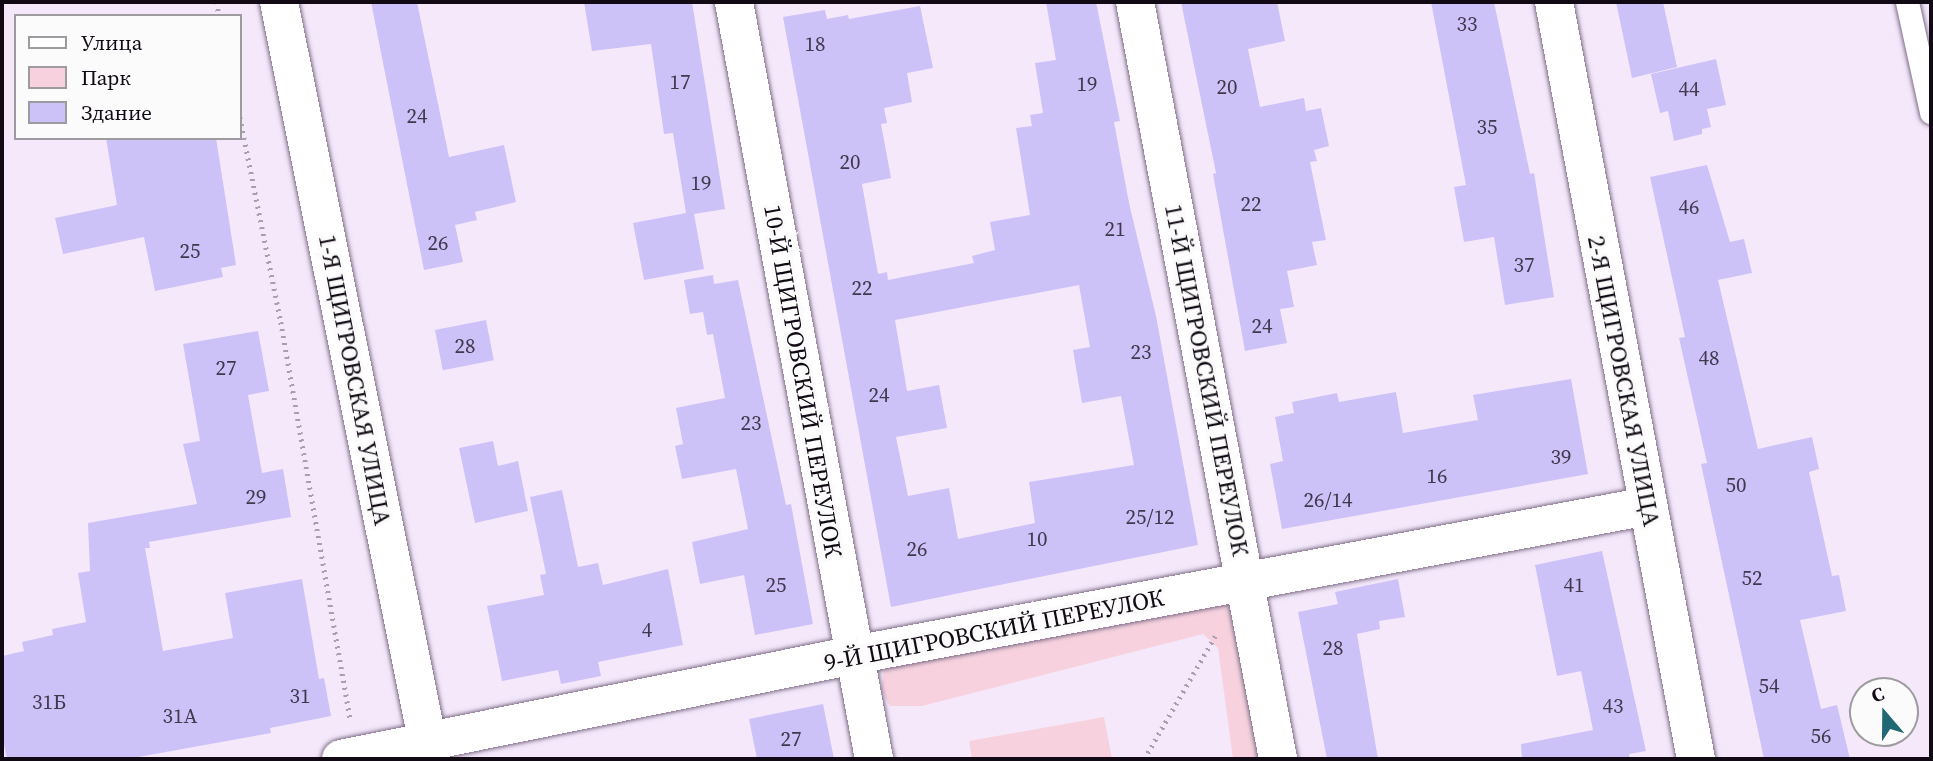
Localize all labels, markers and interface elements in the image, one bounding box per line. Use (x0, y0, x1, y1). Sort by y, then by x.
house number: 33 (1457, 11, 1477, 37)
legend (14, 14, 242, 140)
text: Улица (81, 28, 142, 57)
house number: 18 (805, 31, 825, 57)
text: Парк (81, 63, 131, 92)
house number: 17 (670, 69, 690, 95)
house number: 19 (1077, 71, 1097, 97)
house number: 20 (1217, 74, 1237, 100)
house number: 44 (1679, 76, 1699, 102)
text: Здание (81, 98, 152, 127)
house number: 24 (407, 103, 427, 129)
house number: 35 (1477, 114, 1497, 140)
house number: 20 (840, 149, 860, 175)
house number: 19 (691, 170, 711, 196)
house number: 22 (1241, 191, 1261, 217)
house number: 46 (1679, 194, 1699, 220)
street label: 10-Й ЩИГРОВСКИЙ ПЕРЕУЛОК (758, 202, 848, 560)
street label: 11-Й ЩИГРОВСКИЙ ПЕРЕУЛОК (1159, 202, 1255, 558)
house number: 21 (1105, 216, 1125, 242)
house number: 26 (428, 230, 448, 256)
street label: 1-Я ЩИГРОВСКАЯ УЛИЦА (313, 232, 397, 528)
street label: 2-Я ЩИГРОВСКАЯ УЛИЦА (1582, 233, 1666, 529)
house number: 25 (180, 238, 200, 264)
house number: 37 (1514, 252, 1534, 278)
house number: 22 (852, 275, 872, 301)
house number: 24 (1252, 313, 1272, 339)
house number: 28 (455, 333, 475, 359)
house number: 23 (1131, 339, 1151, 365)
house number: 48 (1699, 345, 1719, 371)
house number: 27 (216, 355, 236, 381)
house number: 24 (869, 382, 889, 408)
house number: 23 (741, 410, 761, 436)
house number: 39 (1551, 444, 1571, 470)
house number: 16 (1427, 463, 1447, 489)
house number: 50 (1726, 472, 1746, 498)
house number: 29 (246, 484, 266, 510)
house number: 26/14 (1304, 487, 1352, 513)
house number: 25/12 (1126, 504, 1174, 530)
house number: 10 (1027, 526, 1047, 552)
house number: 26 (907, 536, 927, 562)
house number: 52 (1742, 565, 1762, 591)
house number: 25 (766, 572, 786, 598)
house number: 41 (1564, 572, 1584, 598)
street label: 9-Й ЩИГРОВСКИЙ ПЕРЕУЛОК (822, 583, 1166, 677)
house number: 4 (642, 617, 652, 643)
house number: 28 (1323, 635, 1343, 661)
house number: 54 (1759, 673, 1779, 699)
north arrow (1849, 677, 1919, 747)
text: С (1867, 680, 1887, 708)
house number: 31 (290, 683, 310, 709)
house number: 31Б (32, 689, 66, 715)
house number: 43 (1603, 693, 1623, 719)
house number: 31А (163, 703, 197, 729)
house number: 56 (1811, 723, 1831, 749)
house number: 27 (781, 726, 801, 752)

